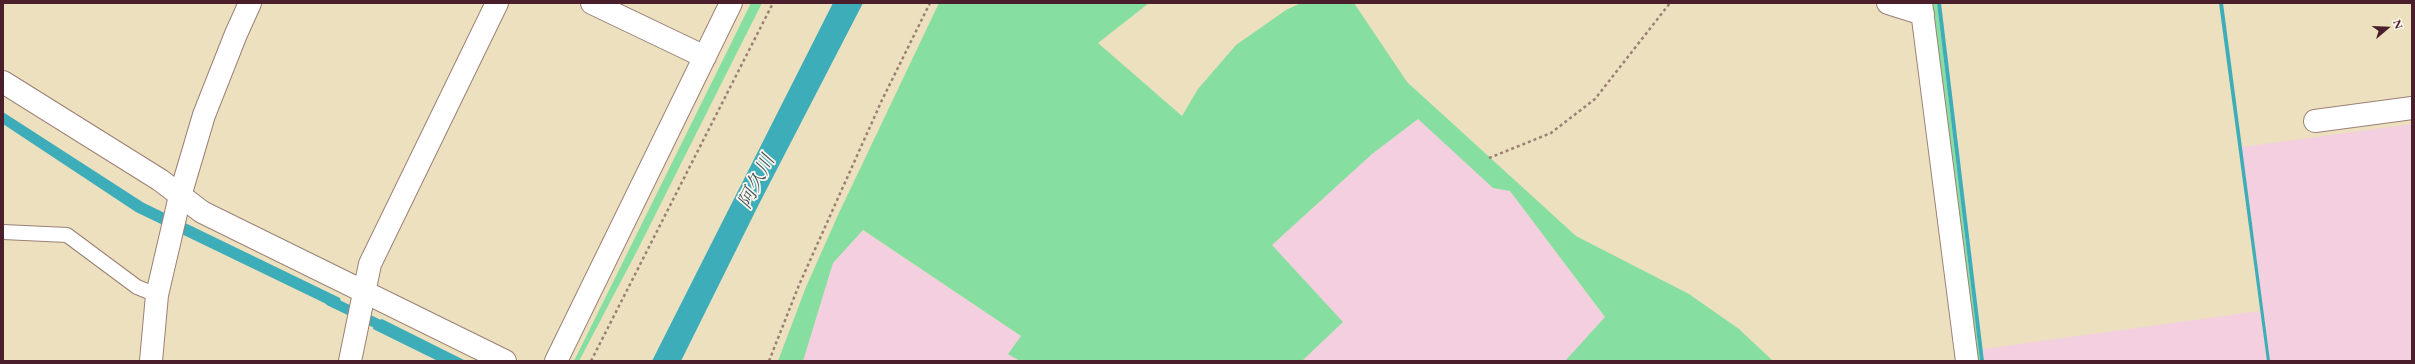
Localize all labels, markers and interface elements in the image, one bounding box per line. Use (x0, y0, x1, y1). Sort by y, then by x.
north arrow (2367, 8, 2407, 48)
text: N (2390, 18, 2406, 31)
water label: 阿久川 (734, 151, 780, 213)

